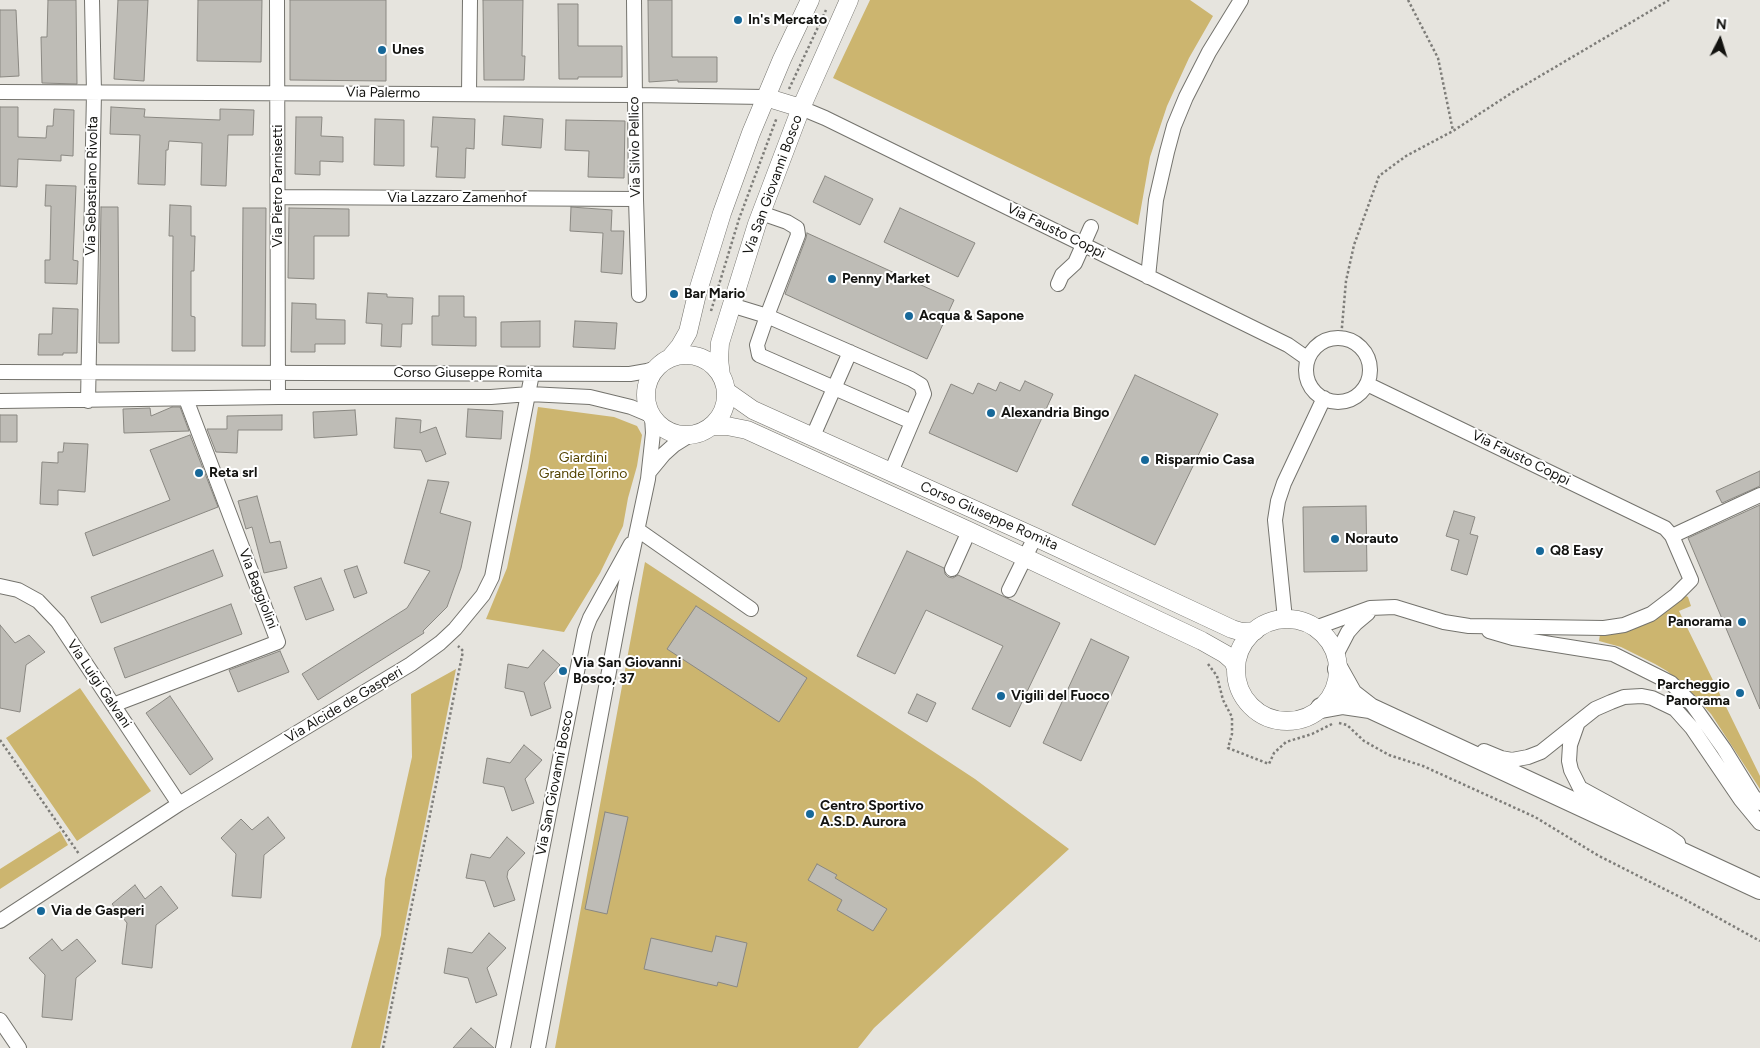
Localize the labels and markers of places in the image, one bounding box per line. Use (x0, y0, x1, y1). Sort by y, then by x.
place label: In's Mercato (748, 12, 827, 28)
marker: In's Mercato (732, 14, 744, 26)
place label: Unes (392, 42, 424, 58)
marker: Unes (376, 44, 388, 56)
place label: Penny Market (842, 271, 930, 287)
marker: Penny Market (826, 273, 838, 285)
place label: Bar Mario (684, 286, 745, 302)
marker: Bar Mario (668, 288, 680, 300)
place label: Acqua & Sapone (919, 308, 1024, 324)
marker: Acqua & Sapone (903, 310, 915, 322)
place label: Alexandria Bingo (1001, 405, 1109, 421)
marker: Alexandria Bingo (985, 407, 997, 419)
place label: Risparmio Casa (1155, 452, 1254, 468)
marker: Risparmio Casa (1139, 454, 1151, 466)
place label: Reta srl (209, 465, 257, 481)
marker: Reta srl (193, 467, 205, 479)
place label: Norauto (1345, 531, 1398, 547)
marker: Norauto (1329, 533, 1341, 545)
place label: Q8 Easy (1550, 543, 1603, 559)
marker: Q8 Easy (1534, 545, 1546, 557)
place label: Panorama (1668, 614, 1732, 630)
marker: Panorama (1736, 616, 1748, 628)
place label: Via San Giovanni Bosco, 37 (573, 655, 681, 688)
marker: Via San Giovanni Bosco, 37 (557, 665, 569, 677)
place label: Parcheggio Panorama (1657, 677, 1730, 710)
marker: Parcheggio Panorama (1734, 687, 1746, 699)
place label: Vigili del Fuoco (1011, 688, 1110, 704)
marker: Vigili del Fuoco (995, 690, 1007, 702)
place label: Centro Sportivo A.S.D. Aurora (820, 798, 924, 830)
marker: Centro Sportivo A.S.D. Aurora (804, 808, 816, 820)
place label: Via de Gasperi (51, 903, 145, 919)
marker: Via de Gasperi (35, 905, 47, 917)

